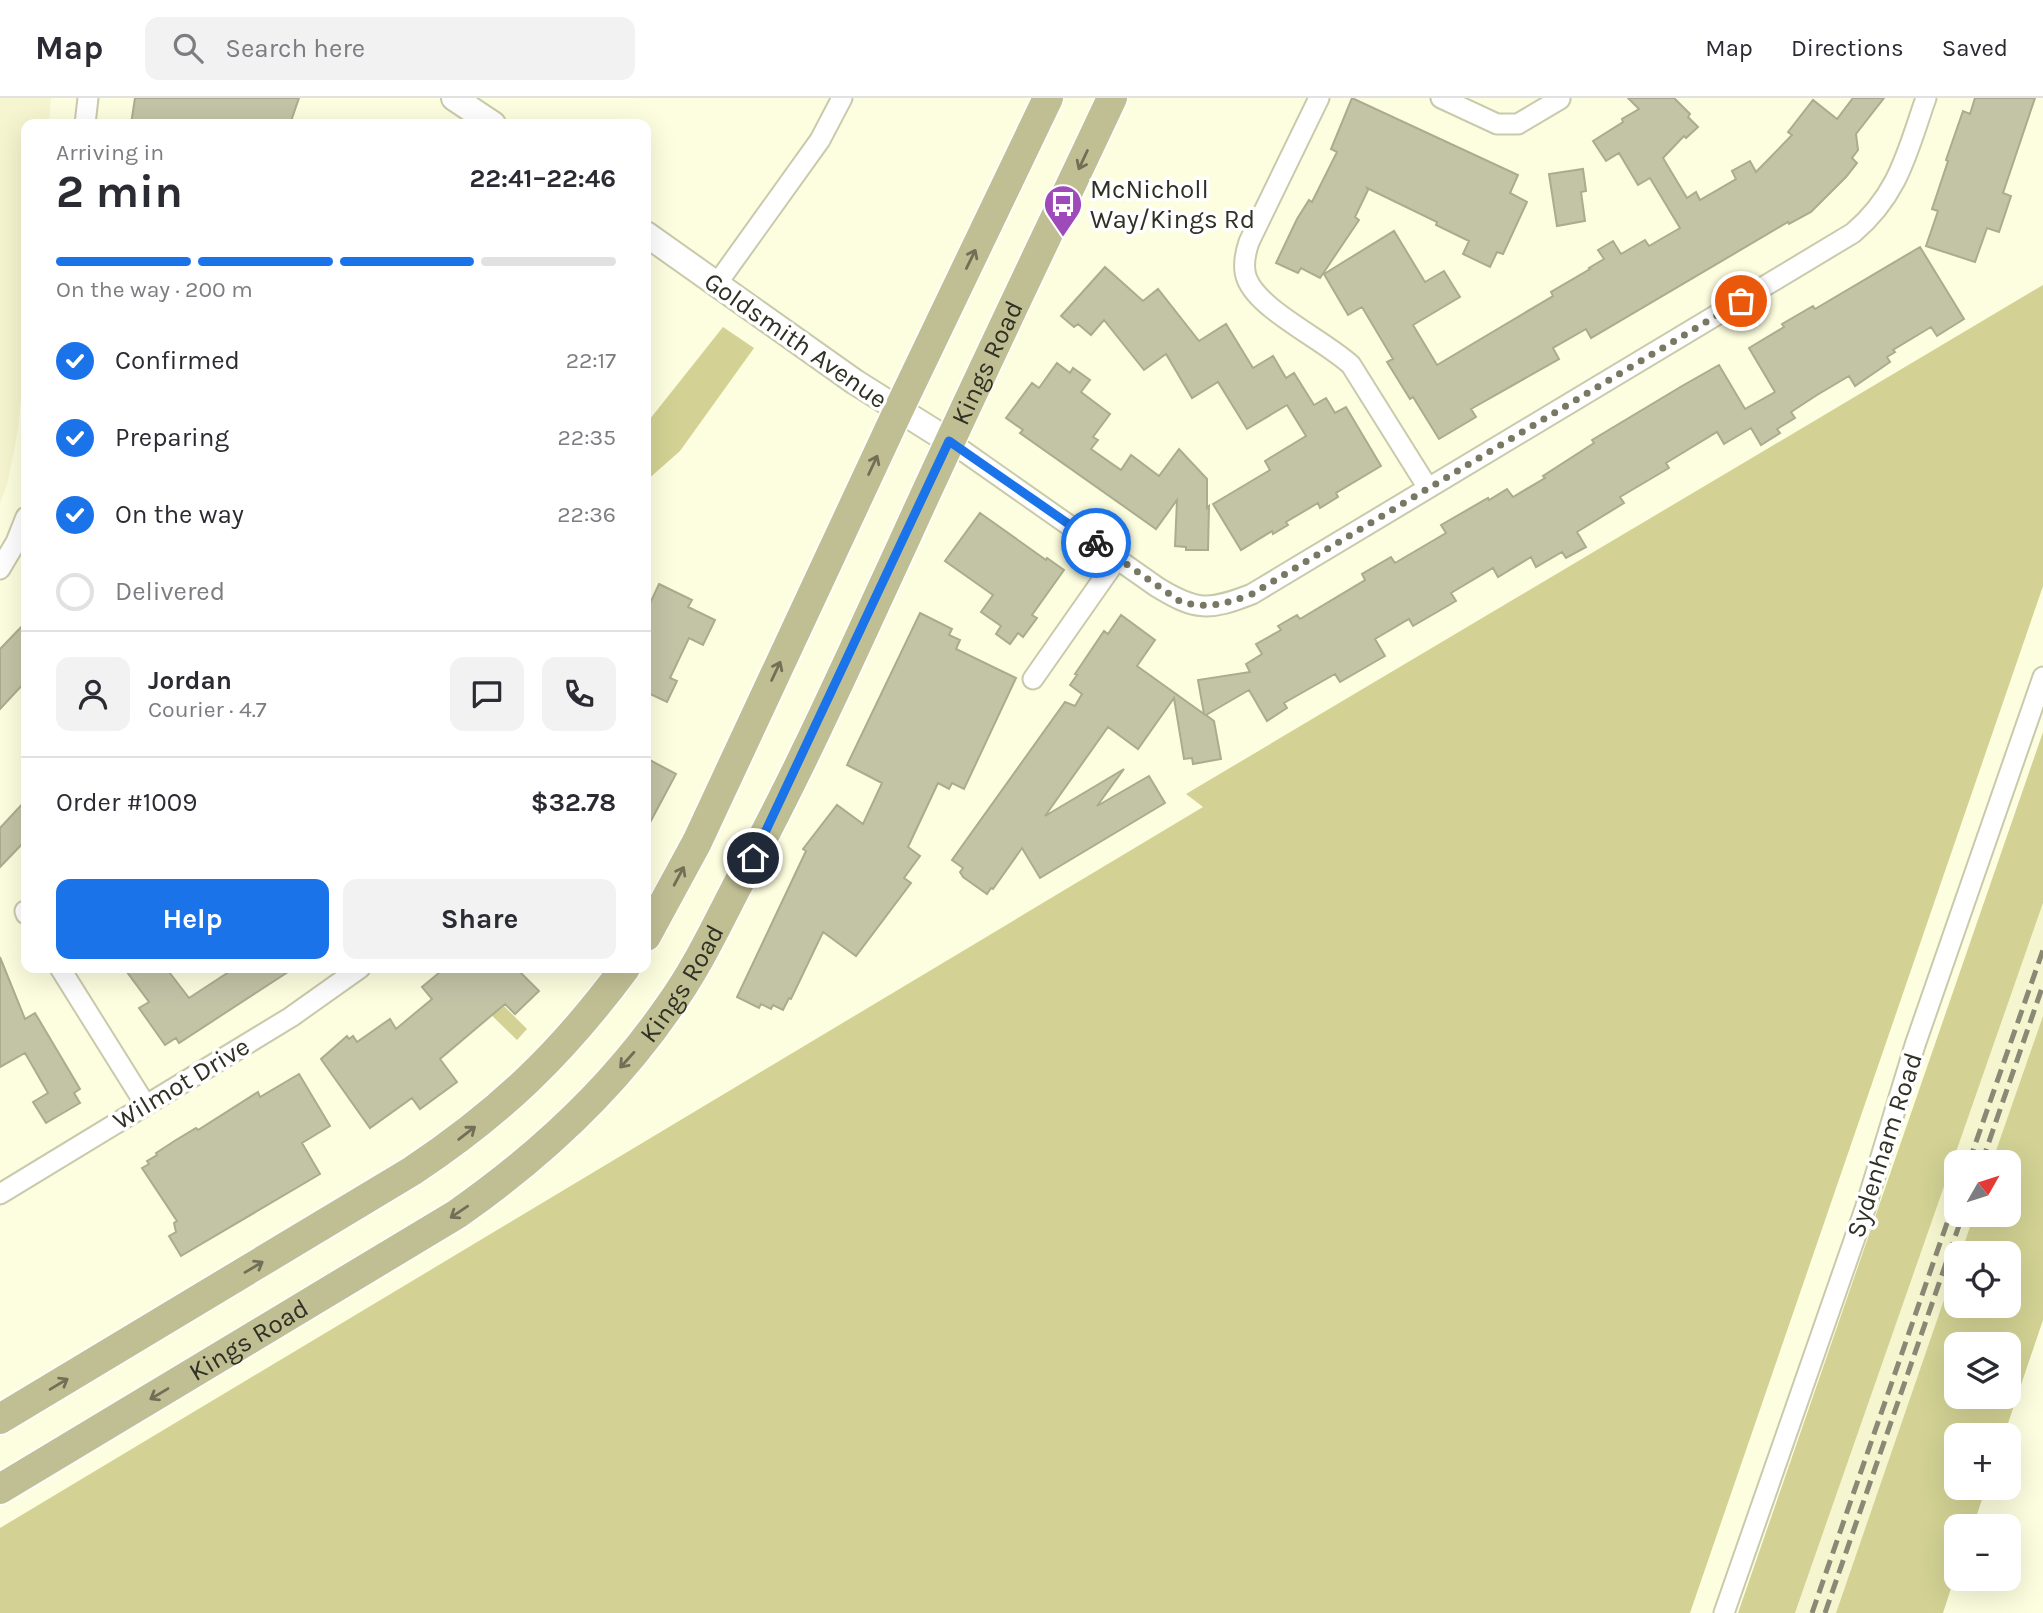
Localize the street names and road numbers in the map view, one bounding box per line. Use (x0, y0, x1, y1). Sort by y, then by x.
street label: Goldsmith Avenue (698, 266, 893, 415)
street label: Kings Road (945, 296, 1030, 430)
street label: Kings Road (633, 919, 731, 1049)
street label: Wilmot Drive (107, 1031, 255, 1136)
street label: Sydenham Road (1840, 1049, 1929, 1242)
street label: Kings Road (183, 1292, 314, 1388)

